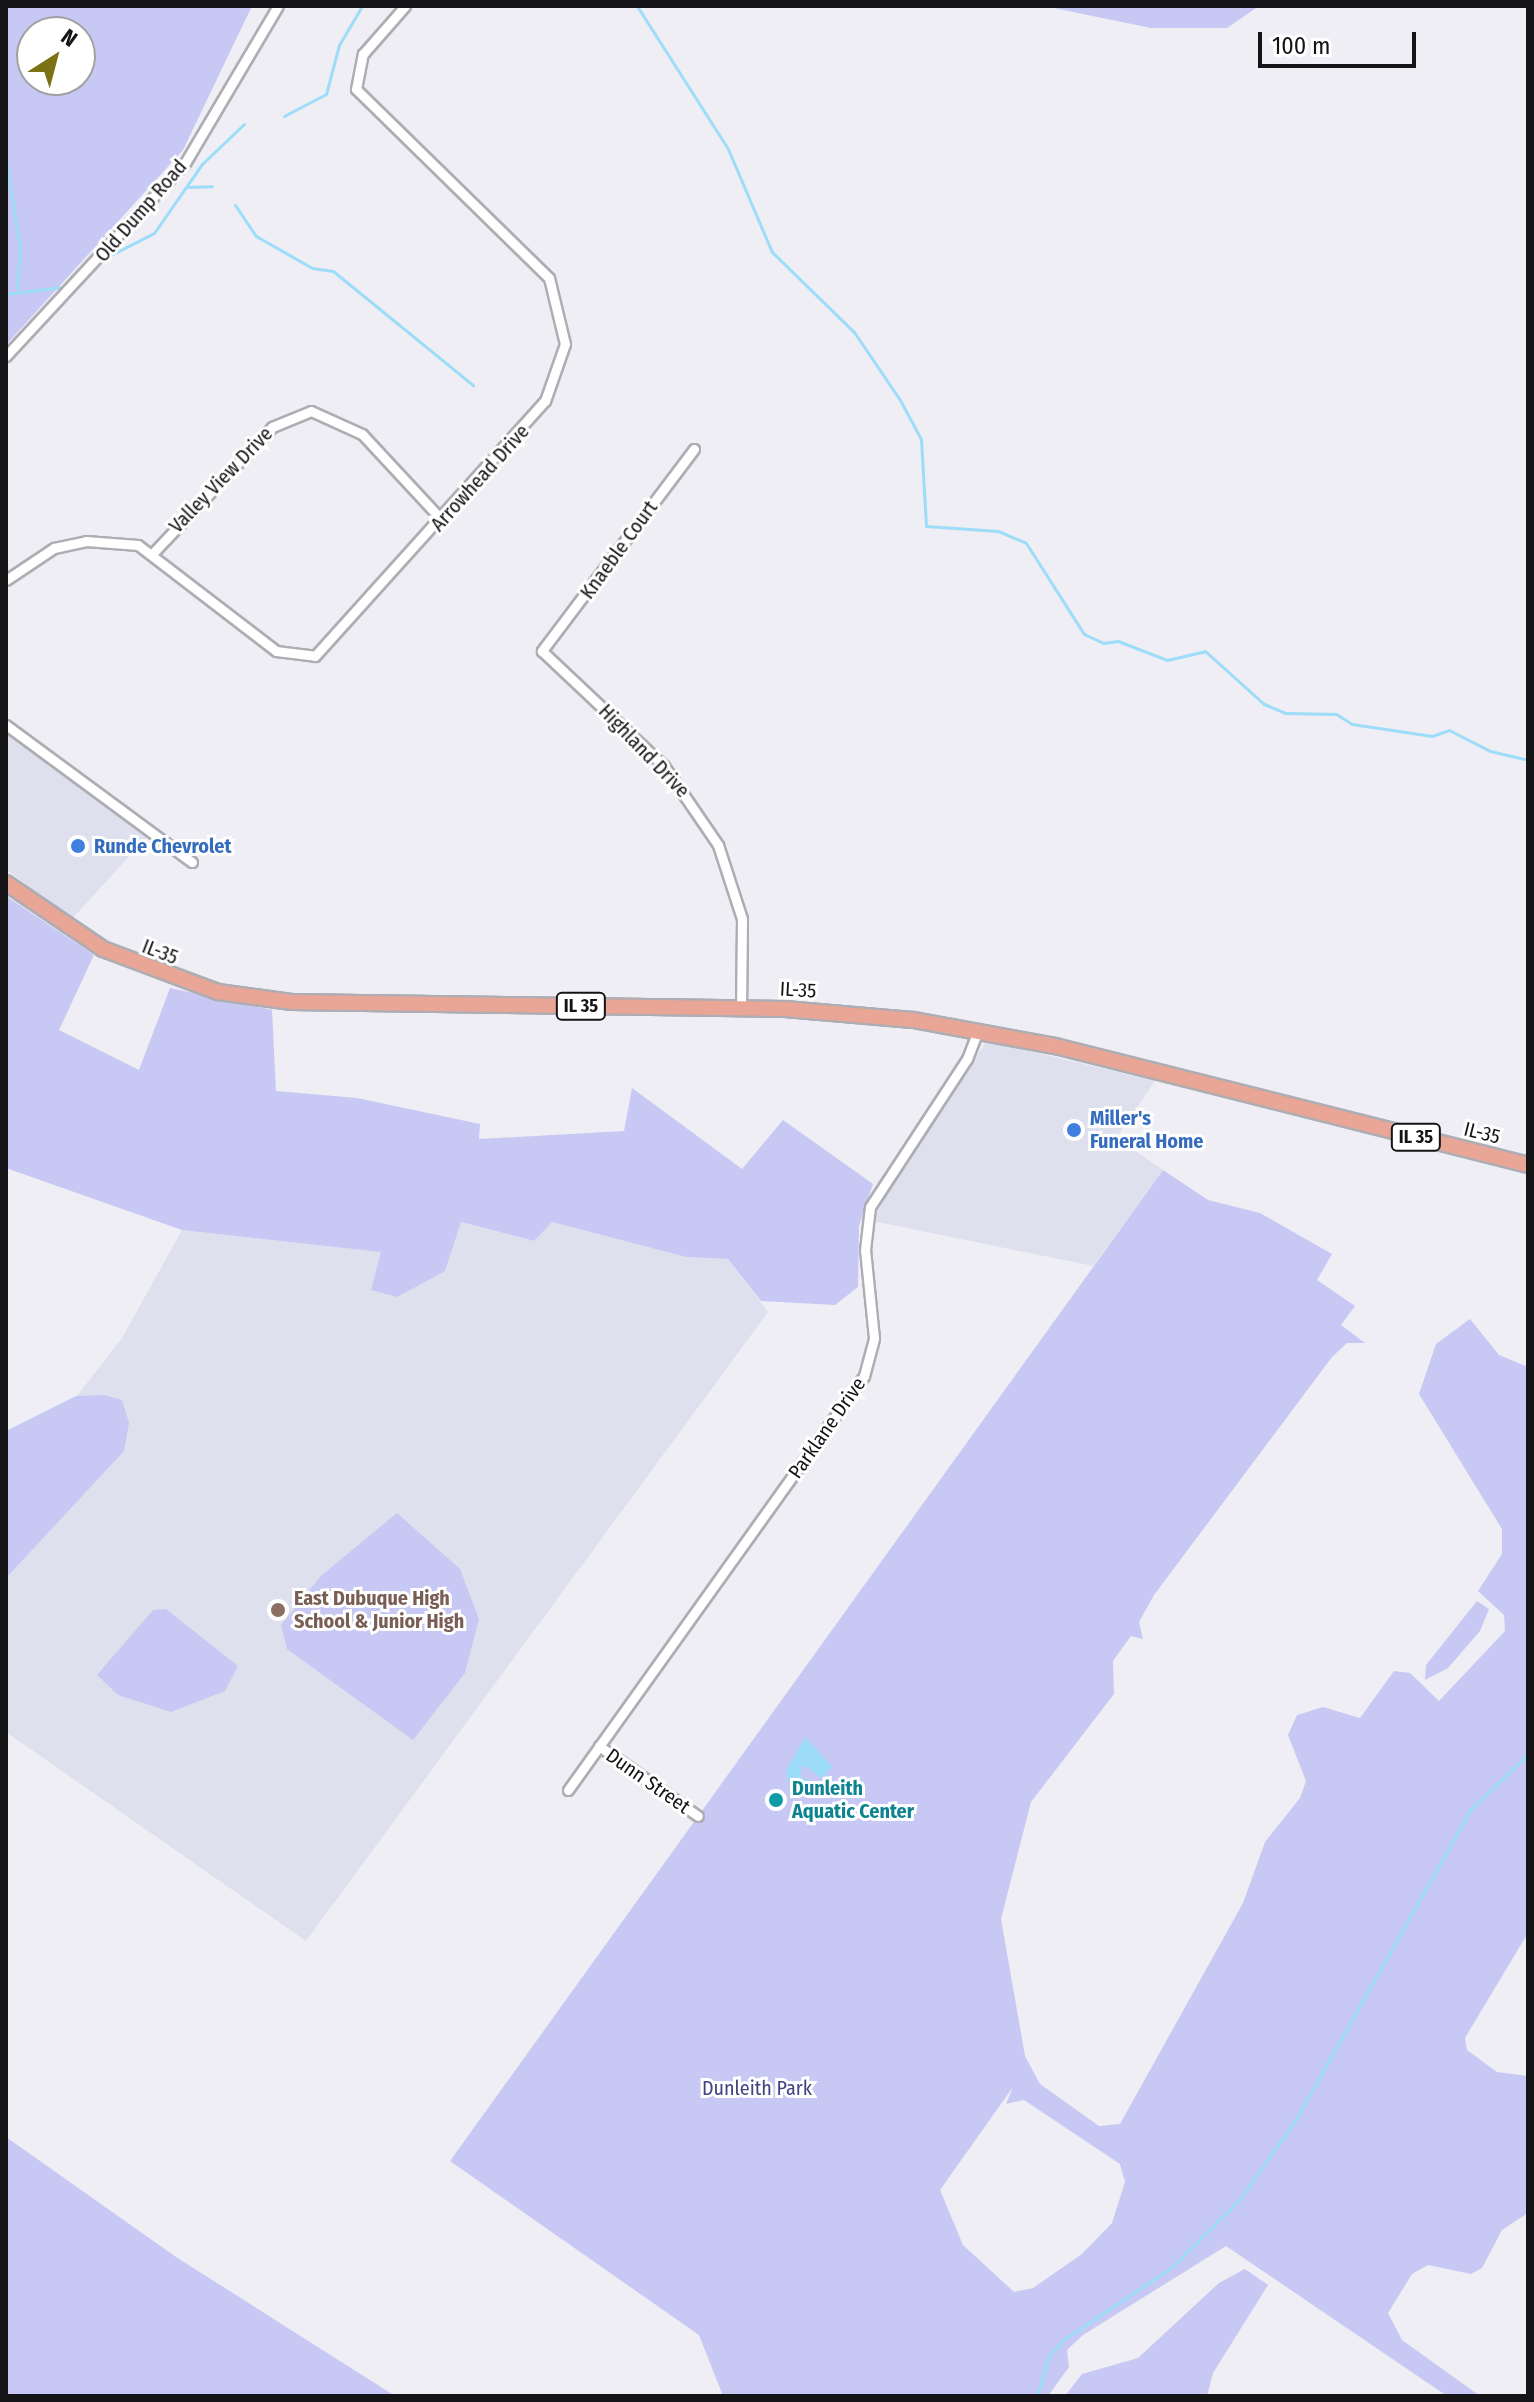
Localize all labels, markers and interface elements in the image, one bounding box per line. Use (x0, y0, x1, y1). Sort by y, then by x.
north arrow (16, 16, 96, 96)
scale bar (1262, 16, 1420, 66)
text: N (56, 23, 82, 53)
text: 100 m (1272, 32, 1330, 60)
street label: Old Dump Road (90, 155, 192, 267)
street label: Arrowhead Drive (426, 420, 534, 536)
street label: Valley View Drive (164, 422, 278, 538)
street label: Knaeble Court (575, 496, 663, 604)
street label: Highland Drive (594, 699, 694, 803)
place label: Runde Chevrolet (94, 834, 231, 858)
marker: Runde Chevrolet (69, 837, 87, 855)
street label: IL-35 (139, 934, 181, 970)
street label: IL-35 (779, 977, 817, 1003)
road number: IL 35 (555, 992, 607, 1020)
place label: Miller's Funeral Home (1090, 1106, 1203, 1153)
street label: IL-35 (1461, 1117, 1503, 1149)
marker: Miller's Funeral Home (1065, 1121, 1083, 1139)
road number: IL 35 (1390, 1123, 1442, 1151)
street label: Parklane Drive (783, 1373, 871, 1483)
place label: East Dubuque High School & Junior High (294, 1586, 464, 1633)
marker: East Dubuque High School & Junior High (269, 1601, 287, 1619)
street label: Dunn Street (601, 1743, 695, 1819)
place label: Dunleith Aquatic Center (792, 1776, 914, 1823)
marker: Dunleith Aquatic Center (767, 1791, 785, 1809)
park label: Dunleith Park (702, 2076, 812, 2100)

